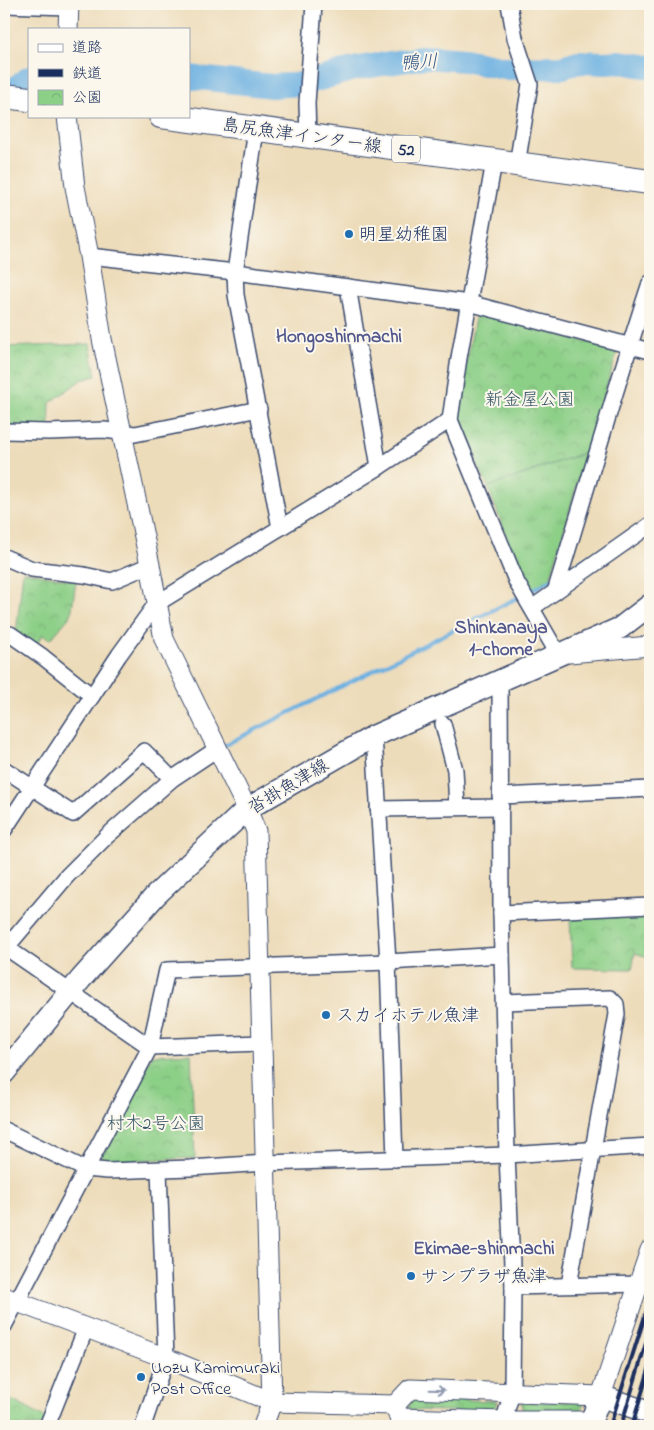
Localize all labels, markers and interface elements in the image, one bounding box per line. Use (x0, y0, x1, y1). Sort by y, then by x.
legend (28, 28, 190, 118)
text: 道路 (72, 37, 102, 59)
water label: 鴨川 (399, 49, 439, 78)
text: 鉄道 (72, 63, 102, 85)
text: 公園 (72, 87, 102, 109)
street label: 島尻魚津インター線 (220, 113, 383, 161)
road number: 52 (392, 136, 420, 162)
place label: 明星幼稚園 (359, 223, 449, 249)
marker: 明星幼稚園 (343, 228, 355, 240)
district label: Hongoshinmachi (276, 324, 402, 353)
park label: 新金屋公園 (485, 388, 575, 414)
district label: Shinkanaya 1-chome (454, 615, 548, 664)
street label: 沓掛魚津線 (244, 753, 334, 822)
place label: スカイホテル魚津 (336, 1004, 479, 1030)
marker: スカイホテル魚津 (320, 1009, 332, 1021)
park label: 村木2号公園 (107, 1112, 205, 1138)
district label: Ekimae-shinmachi (413, 1236, 555, 1263)
place label: サンプラザ魚津 (421, 1265, 547, 1291)
marker: サンプラザ魚津 (405, 1270, 417, 1282)
place label: Uozu Kamimuraki Post Office (151, 1356, 280, 1403)
marker: Uozu Kamimuraki Post Office (135, 1371, 147, 1383)
one-way arrow (428, 1385, 445, 1395)

